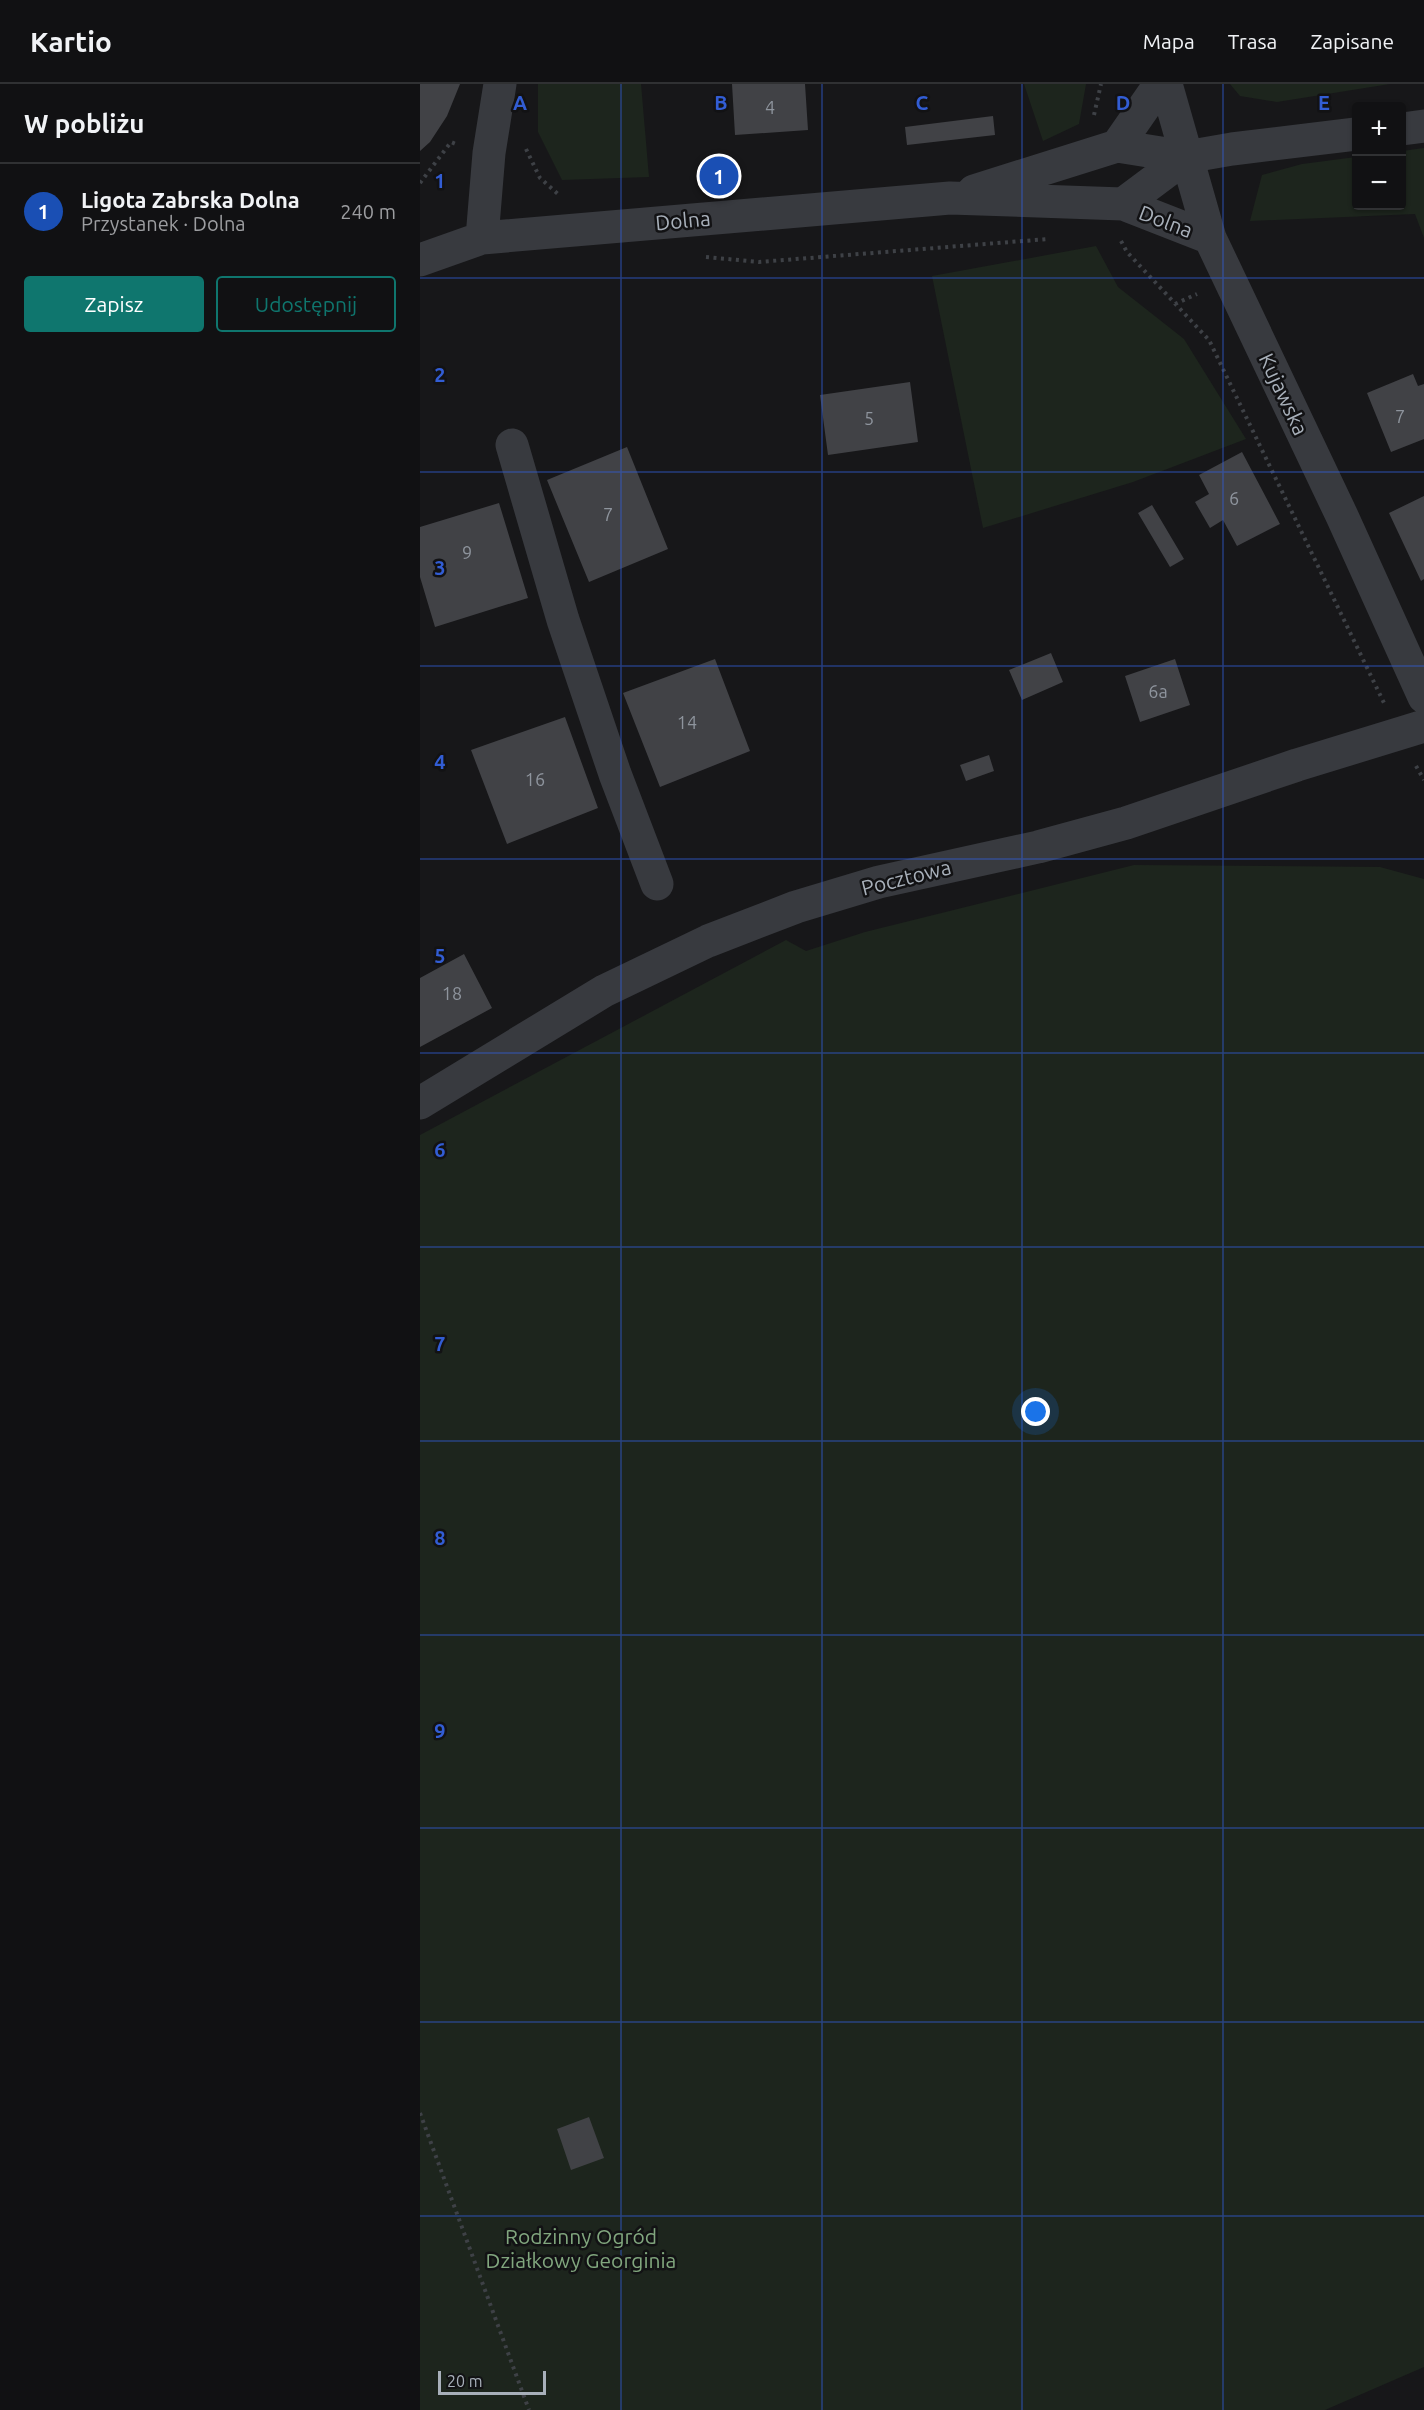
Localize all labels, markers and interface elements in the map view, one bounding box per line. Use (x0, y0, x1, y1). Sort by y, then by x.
text: Kartio (30, 26, 112, 57)
text: Mapa (1143, 29, 1195, 53)
text: Trasa (1228, 29, 1277, 53)
text: Zapisane (1310, 29, 1394, 53)
text: A (513, 91, 527, 114)
text: B (714, 91, 728, 114)
text: C (916, 91, 929, 114)
text: D (1116, 91, 1130, 114)
text: E (1318, 91, 1330, 114)
house number: 4 (765, 97, 775, 117)
map controls (1352, 102, 1406, 210)
button: + (1352, 102, 1406, 156)
text: W pobliżu (24, 109, 145, 138)
pin: 1 (700, 154, 738, 199)
button: − (1352, 156, 1406, 210)
text: 1 (434, 169, 446, 192)
text: Ligota Zabrska Dolna (81, 187, 300, 212)
text: 1 (38, 200, 49, 223)
text: 240 m (340, 200, 396, 223)
street label: Dolna (1136, 200, 1196, 242)
street label: Dolna (654, 206, 712, 234)
text: Przystanek · Dolna (81, 212, 246, 235)
button: Zapisz (24, 276, 204, 332)
button: Udostępnij (216, 276, 396, 332)
street label: Kujawska (1255, 349, 1313, 439)
text: 2 (434, 363, 446, 386)
house number: 7 (1395, 406, 1405, 426)
house number: 5 (864, 408, 874, 428)
house number: 6 (1229, 488, 1239, 508)
house number: 7 (603, 504, 613, 524)
house number: 9 (462, 542, 472, 562)
text: 3 (434, 556, 446, 579)
house number: 6a (1148, 681, 1168, 701)
house number: 14 (677, 712, 697, 732)
text: 4 (434, 750, 446, 773)
house number: 16 (525, 769, 545, 789)
street label: Pocztowa (859, 854, 953, 900)
text: 5 (434, 944, 446, 967)
house number: 18 (442, 983, 462, 1003)
text: 6 (434, 1138, 446, 1161)
text: 7 (434, 1332, 446, 1355)
your location (1021, 1397, 1050, 1426)
text: 8 (434, 1526, 446, 1549)
text: 9 (434, 1719, 446, 1742)
park label: Rodzinny Ogród Działkowy Georginia (486, 2224, 676, 2272)
scale bar (438, 2368, 546, 2396)
text: 20 m (447, 2372, 483, 2390)

